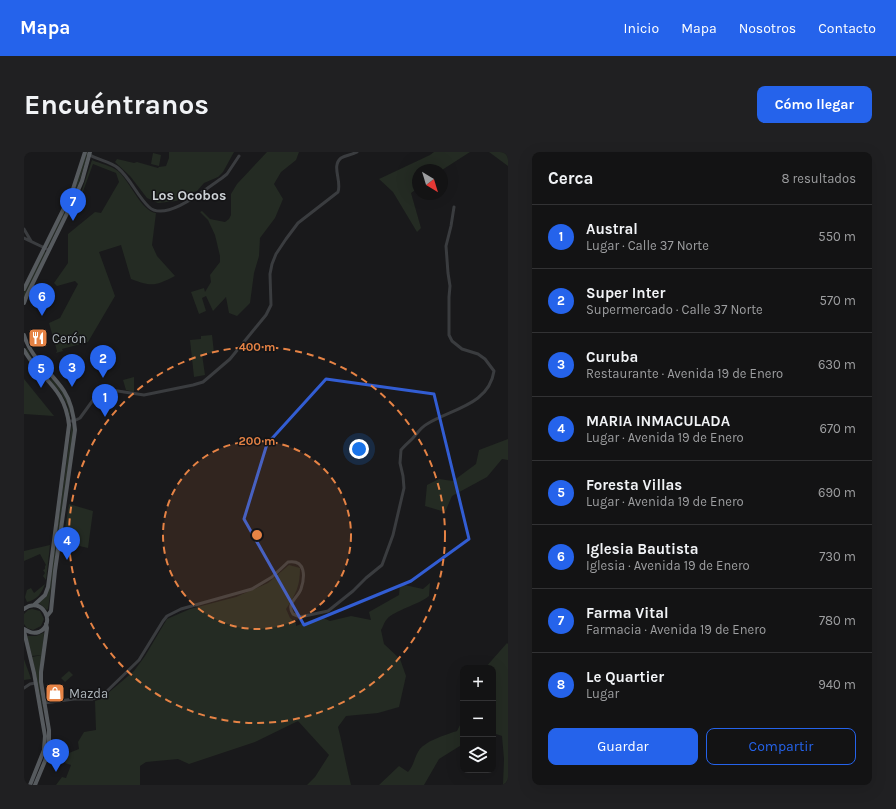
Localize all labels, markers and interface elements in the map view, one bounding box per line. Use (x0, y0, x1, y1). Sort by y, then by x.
text: Mapa (20, 17, 70, 39)
text: Inicio (624, 20, 659, 37)
text: Mapa (681, 20, 717, 37)
text: Nosotros (739, 20, 796, 37)
text: Contacto (818, 20, 876, 37)
button: Cómo llegar (757, 86, 872, 123)
text: Encuéntranos (24, 88, 209, 121)
north arrow (412, 164, 448, 200)
text: Cerca (548, 168, 593, 188)
text: 8 resultados (782, 171, 856, 186)
district label: Los Ocobos (152, 187, 226, 204)
pin: 7 (60, 188, 86, 221)
text: Austral (586, 220, 638, 238)
text: 1 (559, 229, 563, 244)
text: 550 m (818, 229, 856, 244)
text: Lugar · Calle 37 Norte (586, 238, 709, 253)
pin: 6 (29, 283, 55, 316)
text: Super Inter (586, 284, 665, 302)
text: 2 (557, 293, 565, 308)
text: 570 m (820, 293, 856, 308)
text: Supermercado · Calle 37 Norte (586, 302, 763, 317)
restaurant icon: Cerón (27, 327, 49, 349)
place label: Cerón (52, 331, 86, 346)
text: 400 m (239, 340, 275, 354)
pin: 2 (90, 345, 116, 378)
text: Curuba (586, 348, 638, 366)
pin: 3 (59, 354, 85, 387)
pin: 5 (28, 355, 54, 388)
text: 3 (557, 357, 565, 372)
text: 630 m (818, 357, 856, 372)
text: Restaurante · Avenida 19 de Enero (586, 366, 783, 381)
pin: 1 (92, 384, 118, 417)
text: MARIA INMACULADA (586, 412, 730, 430)
text: 4 (557, 421, 565, 436)
text: 670 m (819, 421, 856, 436)
text: Lugar · Avenida 19 de Enero (586, 430, 744, 445)
text: 200 m (239, 434, 275, 448)
your location (349, 439, 369, 459)
text: Foresta Villas (586, 476, 682, 494)
text: 5 (557, 485, 565, 500)
text: 690 m (818, 485, 856, 500)
text: Lugar · Avenida 19 de Enero (586, 494, 744, 509)
pin: 4 (54, 527, 80, 560)
centre of rings (250, 528, 264, 542)
text: Iglesia Bautista (586, 540, 699, 558)
text: 6 (557, 549, 565, 564)
text: 730 m (819, 549, 856, 564)
text: Iglesia · Avenida 19 de Enero (586, 558, 750, 573)
text: Farma Vital (586, 604, 669, 622)
text: 7 (558, 613, 564, 628)
text: 780 m (819, 613, 856, 628)
text: Farmacia · Avenida 19 de Enero (586, 622, 766, 637)
map controls (460, 665, 496, 773)
button: + (460, 665, 496, 701)
text: Le Quartier (586, 668, 664, 686)
text: 8 (557, 677, 565, 692)
text: 940 m (818, 677, 856, 692)
shop icon: Mazda (44, 682, 66, 704)
place label: Mazda (69, 686, 108, 701)
text: Lugar (586, 686, 619, 701)
button: − (460, 701, 496, 737)
button: Guardar (548, 728, 698, 765)
button: Compartir (706, 728, 856, 765)
button: layers (460, 737, 496, 773)
pin: 8 (43, 739, 69, 772)

